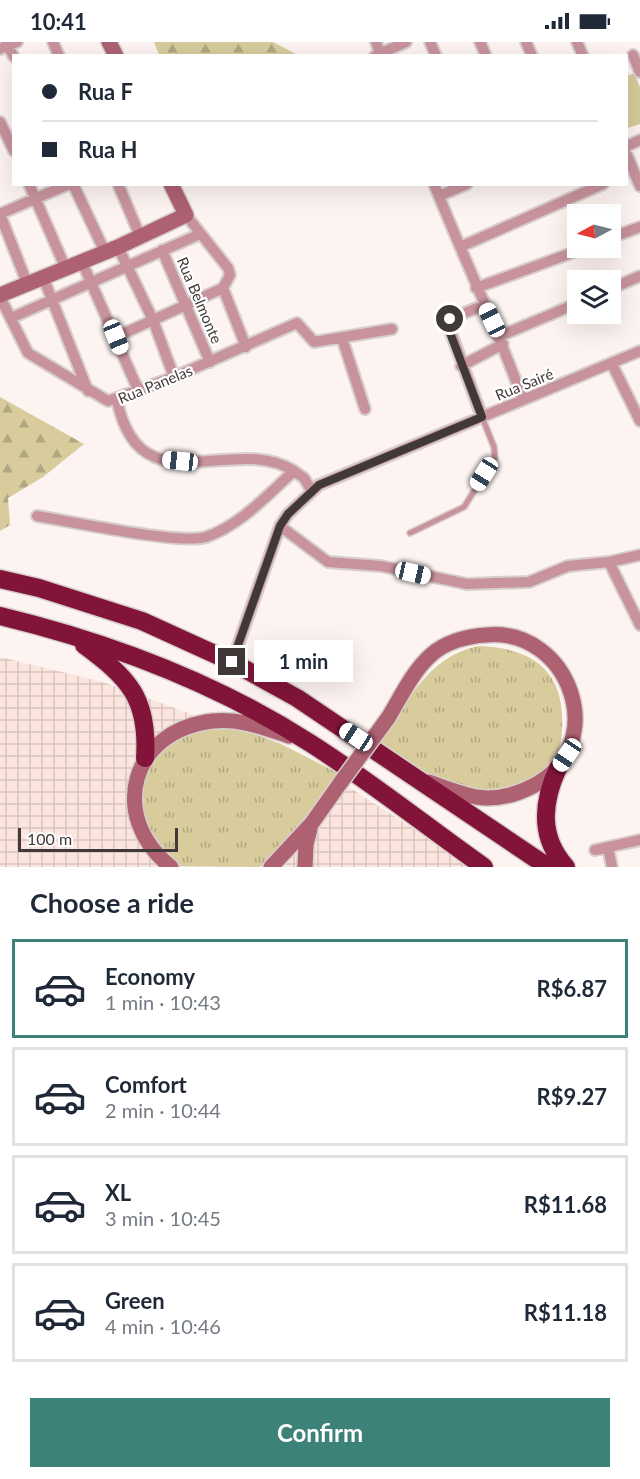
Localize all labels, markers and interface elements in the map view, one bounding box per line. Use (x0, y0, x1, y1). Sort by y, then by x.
text: 10:41 (30, 8, 87, 35)
text: Rua F (78, 78, 133, 105)
text: Rua H (78, 136, 138, 163)
north arrow (567, 204, 621, 258)
map controls (567, 204, 621, 324)
street label: Rua Belmonte (174, 254, 226, 346)
button: layers (567, 270, 621, 324)
car (476, 300, 508, 340)
route start (436, 305, 463, 332)
car (101, 317, 131, 357)
street label: Rua Panelas (115, 361, 195, 407)
street label: Rua Sairé (492, 364, 556, 404)
car (161, 450, 199, 472)
car (467, 454, 501, 494)
car (393, 560, 433, 586)
callout: 1 min (253, 641, 352, 683)
route end (218, 648, 245, 675)
text: 1 min (279, 649, 328, 673)
car (336, 720, 376, 754)
car (549, 735, 585, 775)
scale bar (18, 825, 178, 852)
text: 100 m (27, 829, 72, 848)
text: Choose a ride (30, 886, 194, 919)
icon: car (33, 962, 87, 1016)
text: Economy (105, 963, 195, 990)
text: R$6.87 (537, 975, 607, 1002)
text: 1 min · 10:43 (105, 990, 221, 1014)
icon: car (33, 1070, 87, 1124)
text: Comfort (105, 1071, 187, 1098)
text: R$9.27 (537, 1083, 607, 1110)
text: 2 min · 10:44 (105, 1098, 221, 1122)
icon: car (33, 1178, 87, 1232)
text: XL (105, 1179, 131, 1206)
text: R$11.68 (524, 1191, 607, 1218)
text: 3 min · 10:45 (105, 1206, 221, 1230)
icon: car (33, 1286, 87, 1340)
text: Green (105, 1287, 165, 1314)
text: R$11.18 (524, 1299, 607, 1326)
text: 4 min · 10:46 (105, 1314, 221, 1338)
button: Confirm (30, 1398, 610, 1467)

